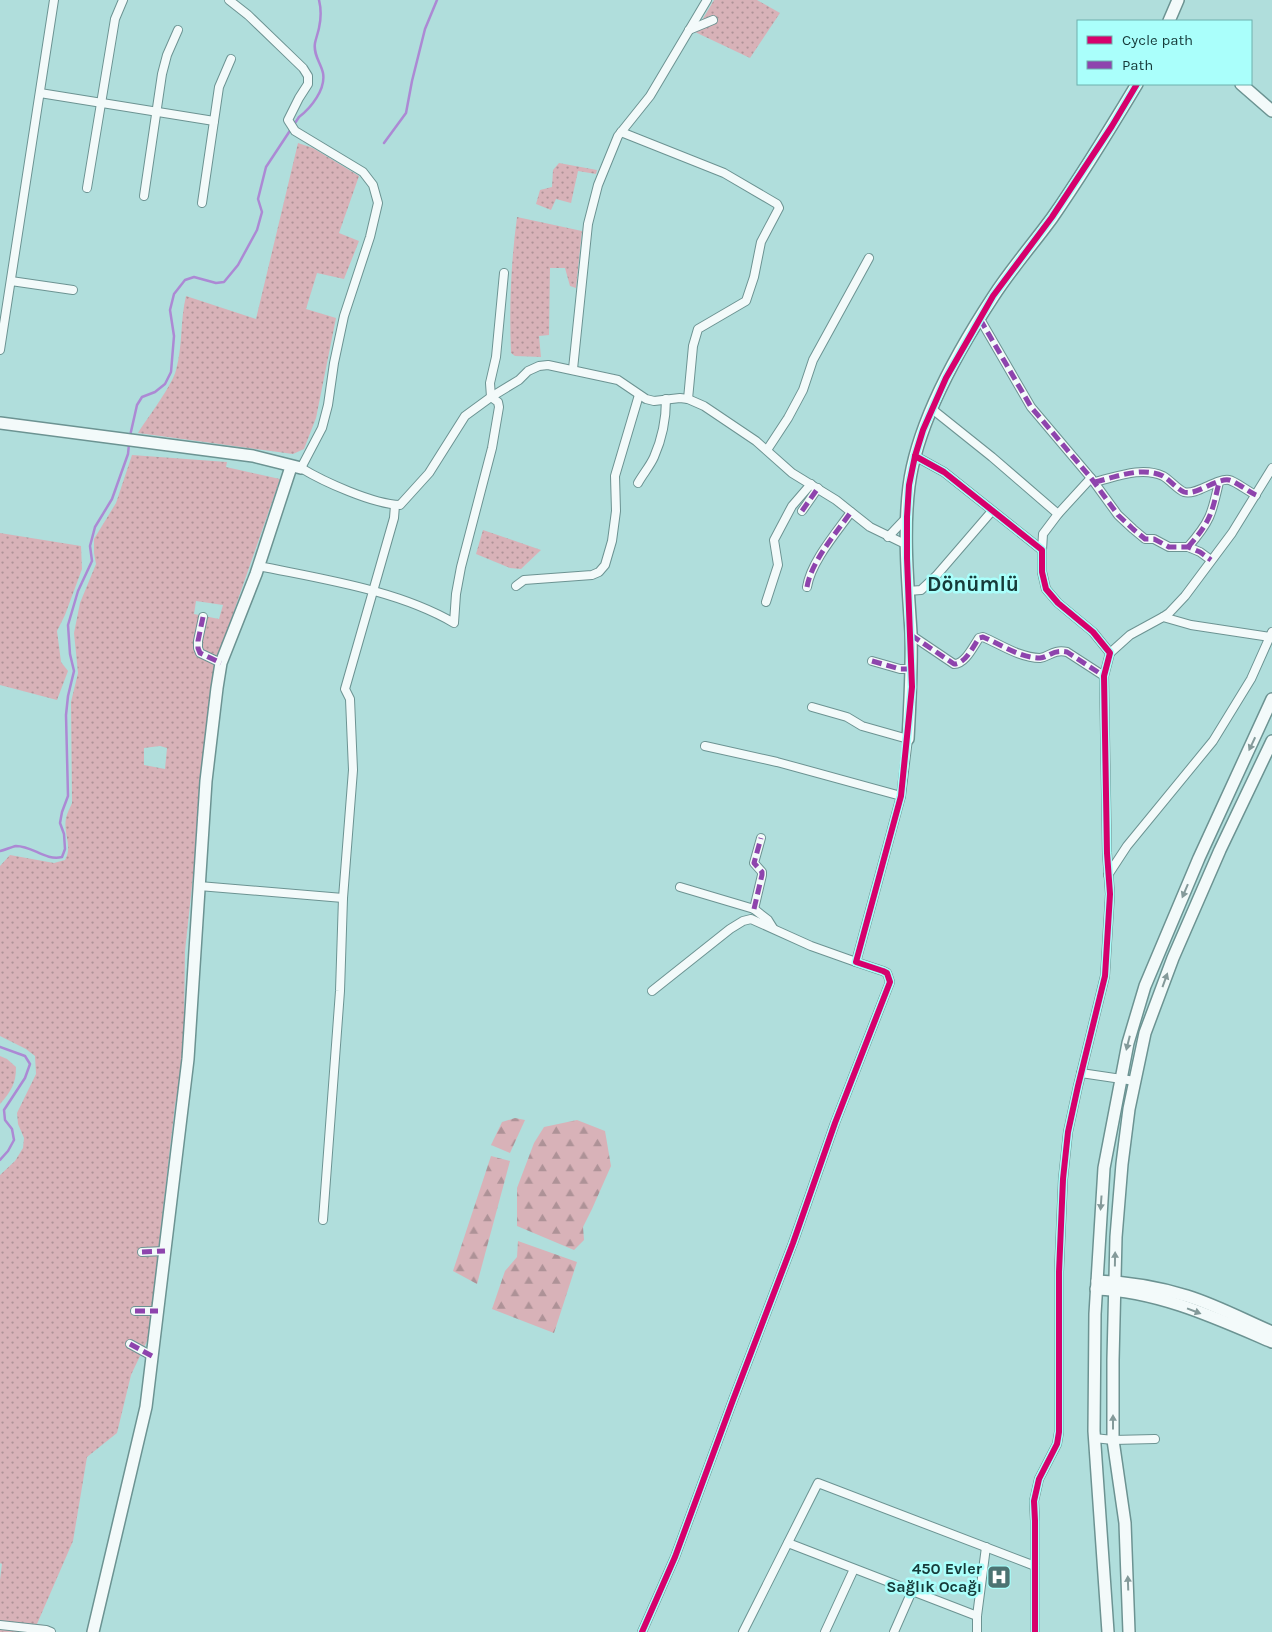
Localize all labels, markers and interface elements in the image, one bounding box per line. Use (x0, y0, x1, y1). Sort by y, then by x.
legend (1077, 20, 1252, 85)
text: Cycle path (1122, 31, 1193, 49)
text: Path (1122, 56, 1153, 74)
district label: Dönümlü (927, 572, 1019, 596)
one-way arrow (1248, 736, 1257, 751)
one-way arrow (1180, 884, 1188, 898)
one-way arrow (1161, 972, 1169, 987)
one-way arrow (1124, 1036, 1132, 1051)
one-way arrow (1097, 1196, 1105, 1212)
one-way arrow (1112, 1251, 1120, 1267)
one-way arrow (1187, 1307, 1202, 1315)
one-way arrow (1109, 1413, 1117, 1429)
place label: 450 Evler Sağlık Ocağı (886, 1559, 983, 1596)
hospital icon: 450 Evler Sağlık Ocağı (986, 1564, 1012, 1590)
one-way arrow (1123, 1575, 1131, 1591)

